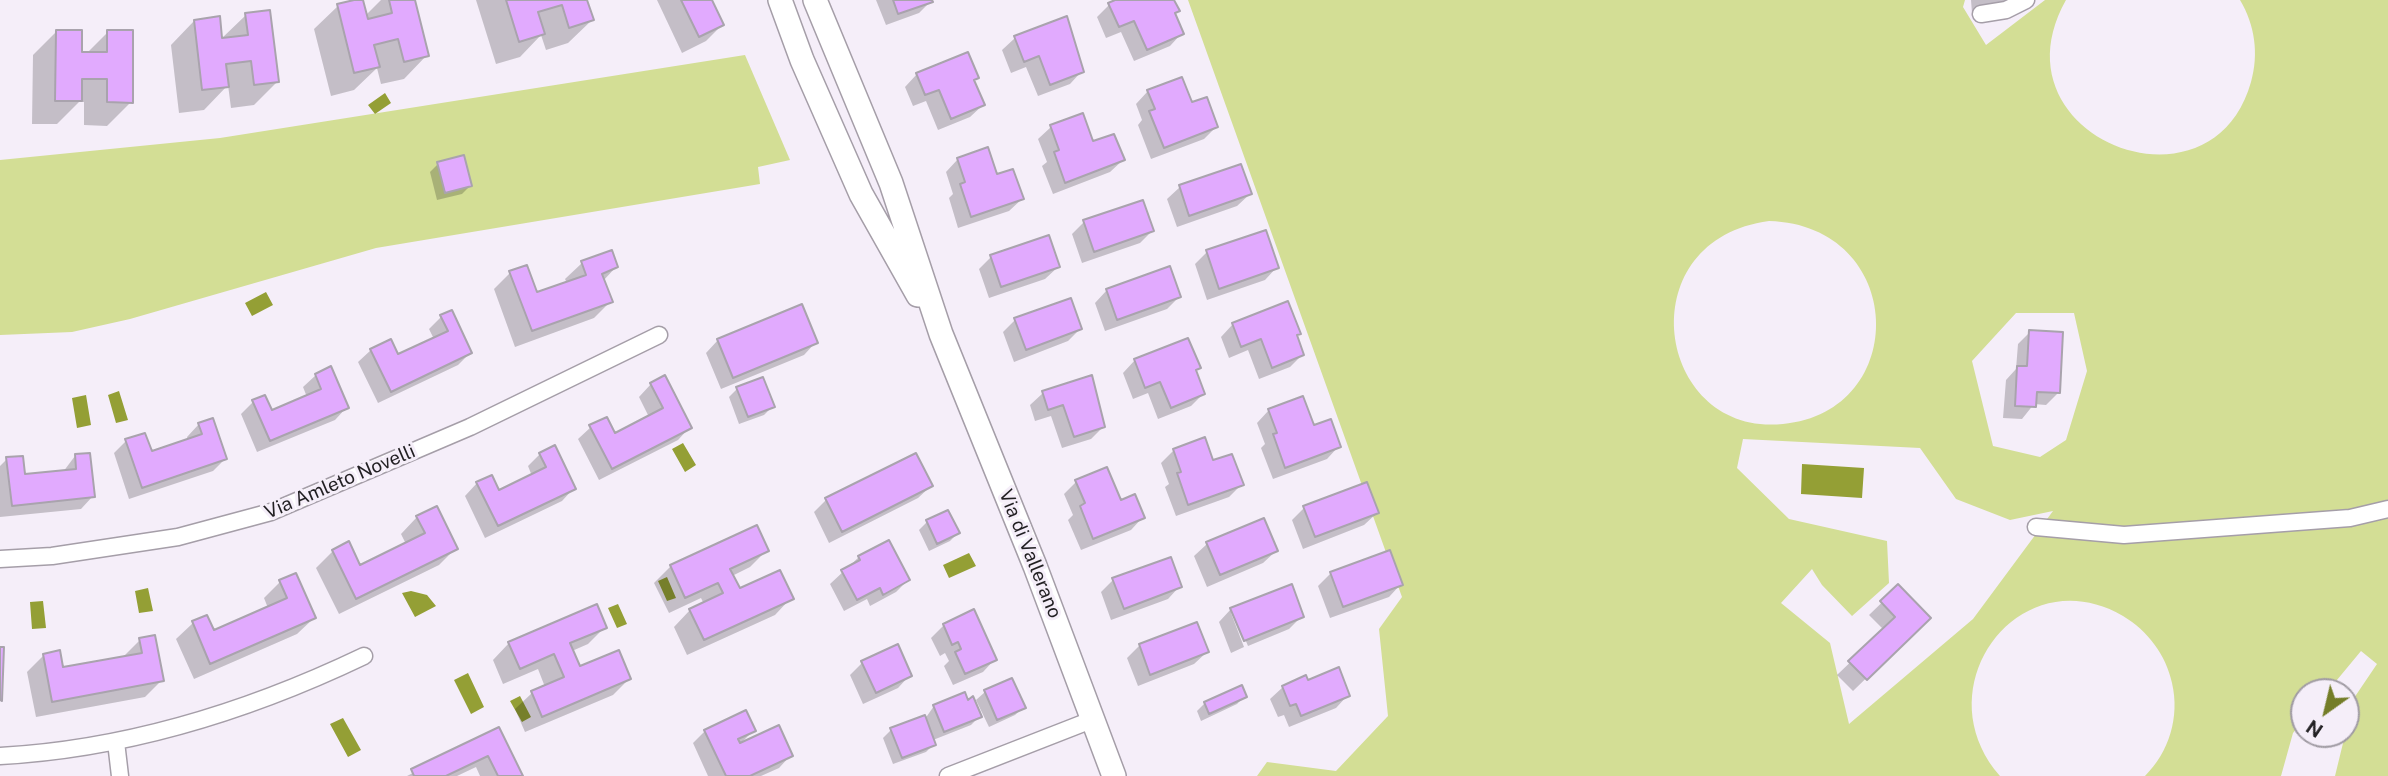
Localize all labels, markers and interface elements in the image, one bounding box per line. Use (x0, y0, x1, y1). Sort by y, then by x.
street label: Via Amleto Novelli (261, 440, 419, 524)
street label: Via di Vallerano (994, 486, 1066, 622)
north arrow (2290, 678, 2360, 748)
text: N (2302, 715, 2327, 742)

